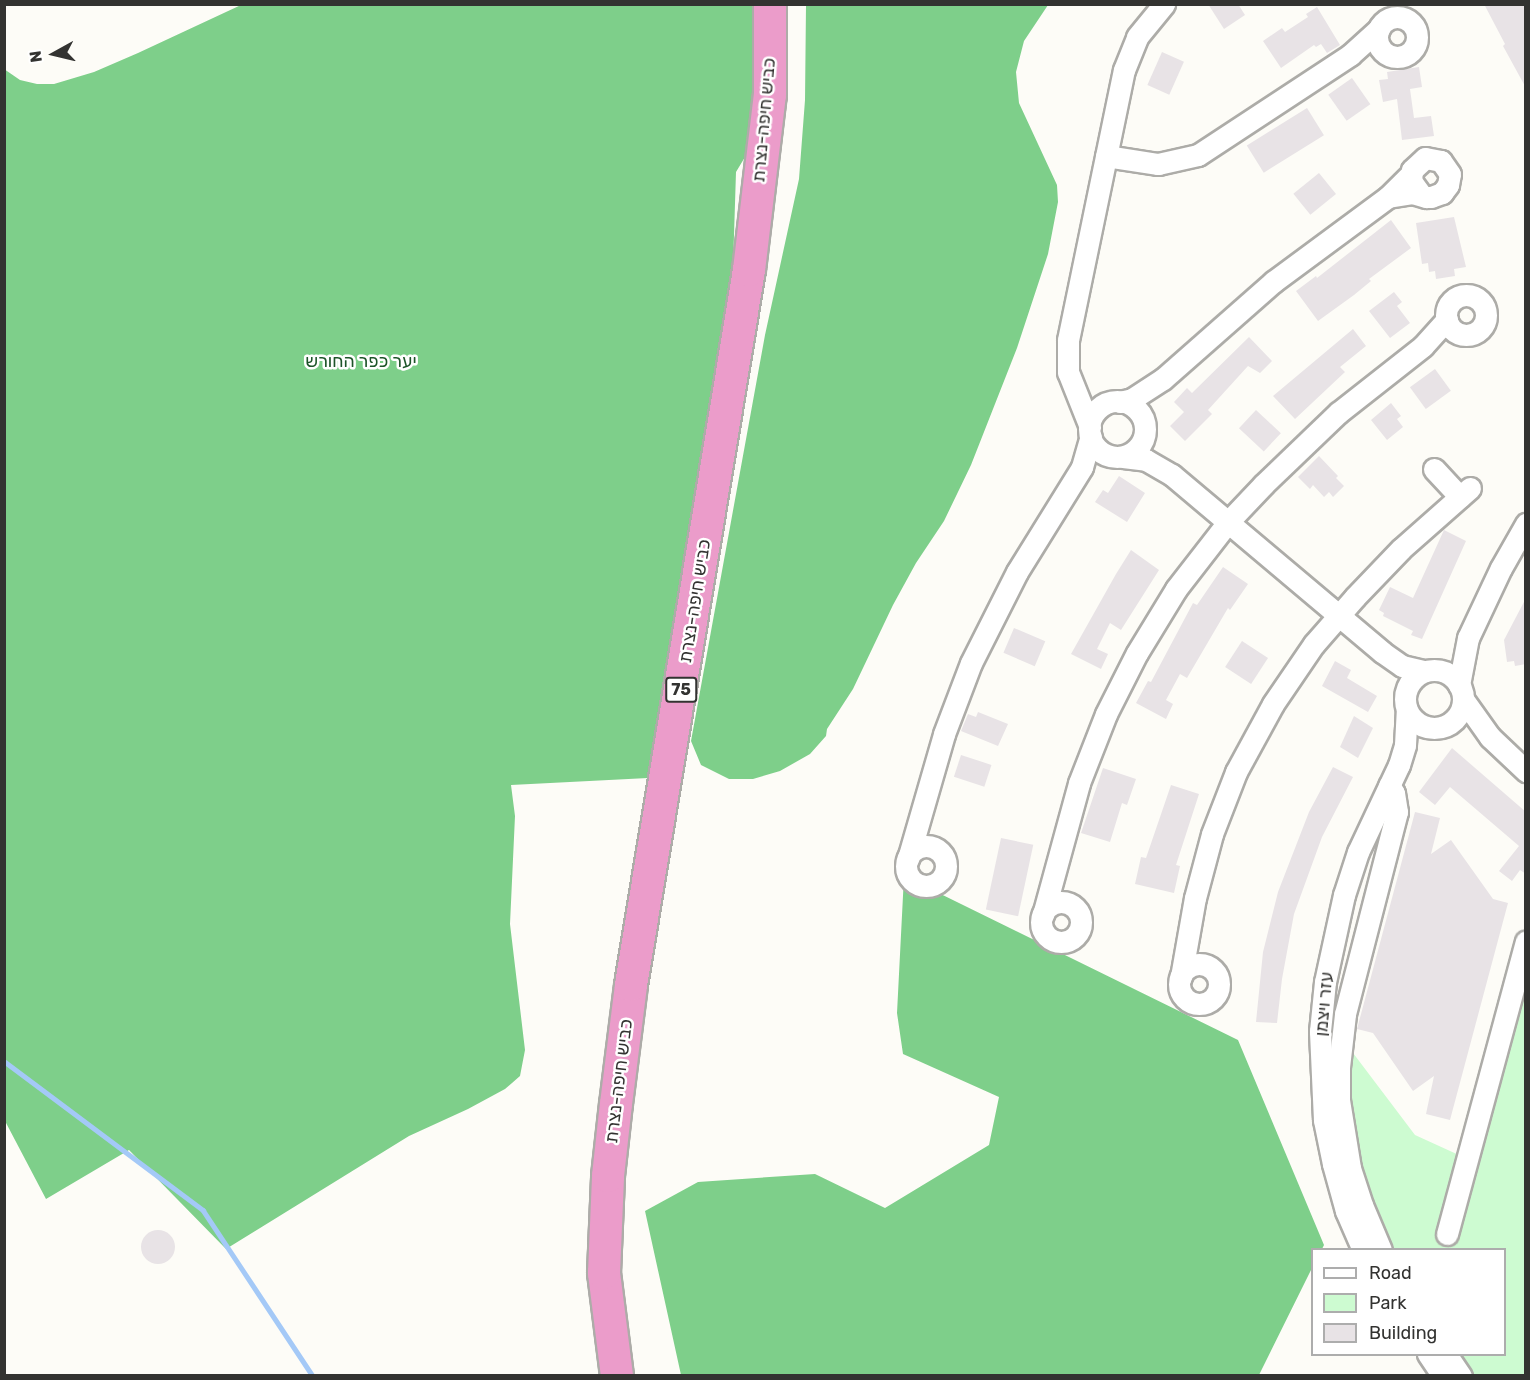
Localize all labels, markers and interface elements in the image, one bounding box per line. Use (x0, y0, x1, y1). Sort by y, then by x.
north arrow (24, 24, 84, 84)
text: N (25, 50, 46, 64)
street label: כביש חיפה-נצרת (748, 57, 780, 183)
park label: יער כפר החורש (305, 350, 417, 372)
street label: כביש חיפה-נצרת (675, 538, 715, 664)
road number: 75 (664, 677, 698, 703)
street label: עזר ויצמן (1310, 971, 1338, 1037)
street label: כביש חיפה-נצרת (601, 1018, 637, 1144)
legend (1311, 1248, 1506, 1356)
text: Road (1369, 1262, 1412, 1284)
text: Park (1369, 1292, 1406, 1314)
text: Building (1369, 1322, 1437, 1344)

